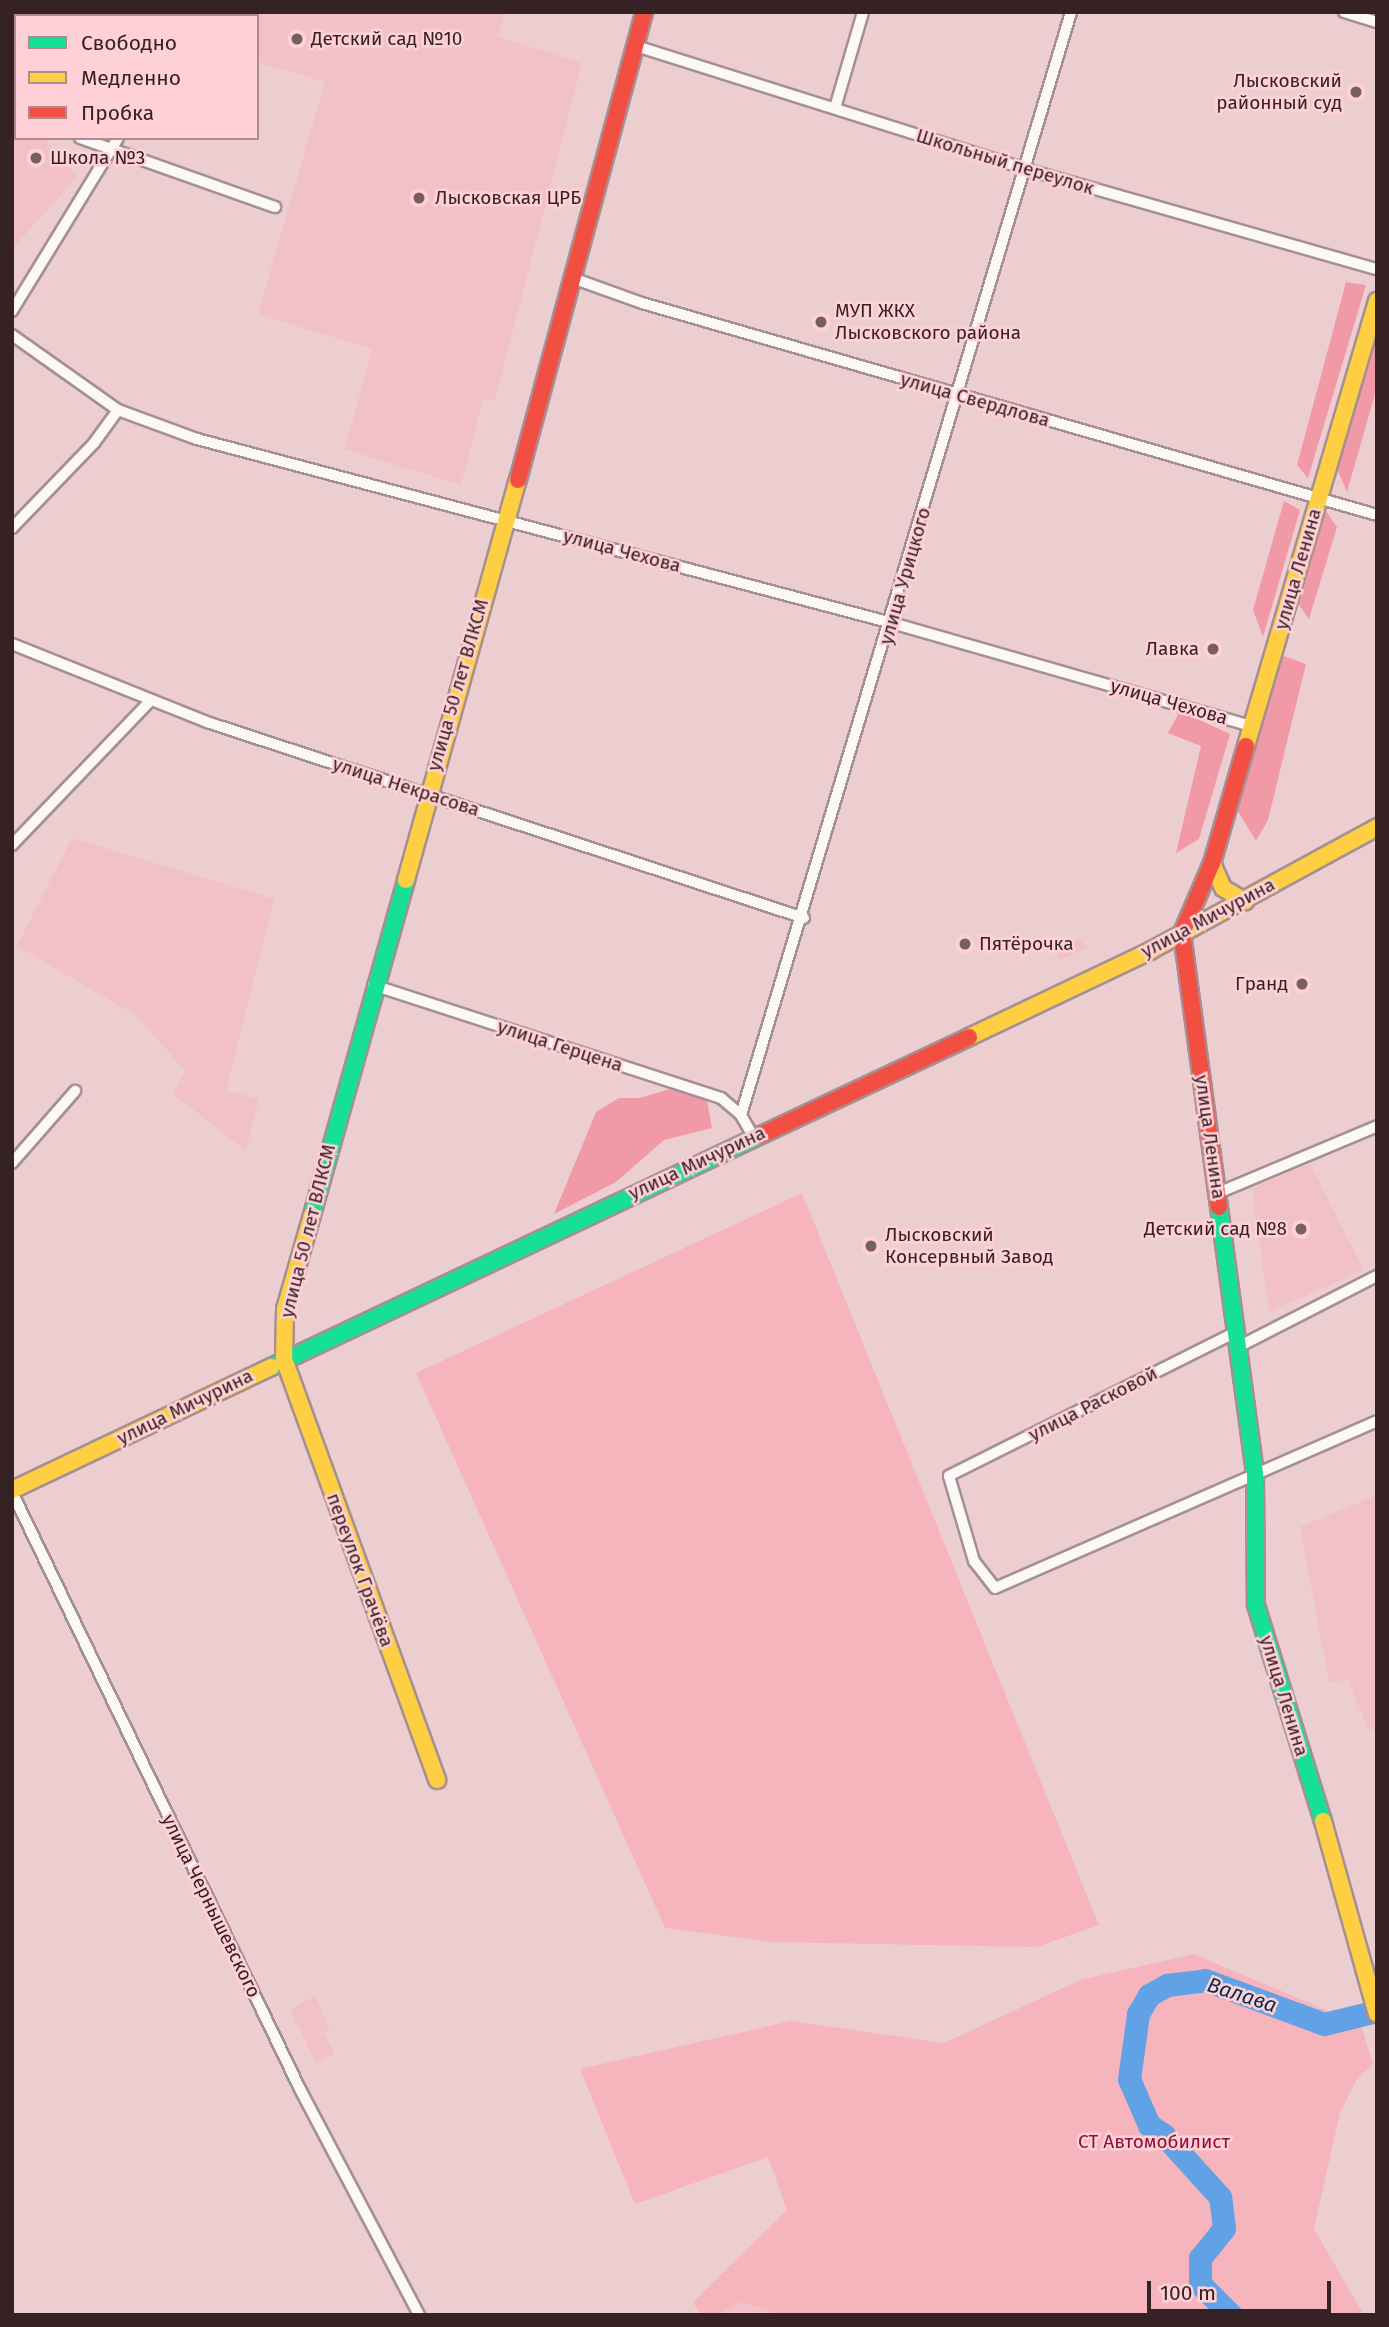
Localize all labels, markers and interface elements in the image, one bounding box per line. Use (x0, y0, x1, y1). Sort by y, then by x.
legend (14, 14, 259, 140)
place label: Детский сад №10 (311, 28, 462, 50)
text: Свободно (81, 30, 177, 56)
marker: Детский сад №10 (289, 31, 305, 47)
text: Медленно (81, 65, 181, 91)
place label: Лысковский районный суд (1216, 70, 1342, 114)
marker: Лысковский районный суд (1348, 84, 1364, 100)
text: Пробка (81, 100, 154, 126)
street label: Школьный переулок (913, 124, 1097, 200)
place label: Школа №3 (50, 147, 145, 169)
marker: Школа №3 (28, 150, 44, 166)
place label: Лысковская ЦРБ (435, 187, 581, 209)
marker: Лысковская ЦРБ (409, 188, 429, 208)
place label: МУП ЖКХ Лысковского района (835, 300, 1021, 344)
marker: МУП ЖКХ Лысковского района (813, 314, 829, 330)
street label: улица Свердлова (898, 368, 1052, 432)
street label: улица Урицкого (875, 505, 935, 647)
street label: улица Ленина (1270, 506, 1326, 632)
street label: улица Чехова (561, 524, 683, 578)
street label: улица 50 лет ВЛКСМ (423, 596, 493, 774)
place label: Лавка (1146, 638, 1199, 660)
marker: Лавка (1205, 641, 1221, 657)
street label: улица Чехова (1108, 674, 1230, 730)
street label: улица Некрасова (330, 752, 482, 822)
street label: улица Мичурина (1137, 873, 1279, 963)
place label: Пятёрочка (979, 933, 1074, 955)
marker: Пятёрочка (957, 936, 973, 952)
place label: Гранд (1235, 973, 1288, 995)
marker: Гранд (1294, 976, 1310, 992)
street label: улица Герцена (495, 1015, 625, 1077)
street label: улица Ленина (1190, 1073, 1230, 1201)
street label: улица Мичурина (625, 1121, 769, 1205)
street label: улица 50 лет ВЛКСМ (275, 1142, 341, 1320)
place label: Детский сад №8 (1144, 1218, 1287, 1240)
marker: Детский сад №8 (1293, 1221, 1309, 1237)
place label: Лысковский Консервный Завод (885, 1224, 1053, 1268)
marker: Лысковский Консервный Завод (863, 1238, 879, 1254)
street label: улица Расковой (1025, 1362, 1161, 1446)
street label: улица Мичурина (113, 1364, 257, 1450)
street label: переулок Грачёва (322, 1490, 398, 1650)
street label: улица Ленина (1255, 1633, 1313, 1759)
street label: улица Чернышевского (157, 1811, 265, 2001)
water label: Валава (1204, 1972, 1280, 2018)
park label: СТ Автомобилист (1078, 2131, 1230, 2153)
scale bar (1151, 2268, 1335, 2312)
text: 100 m (1160, 2280, 1216, 2306)

